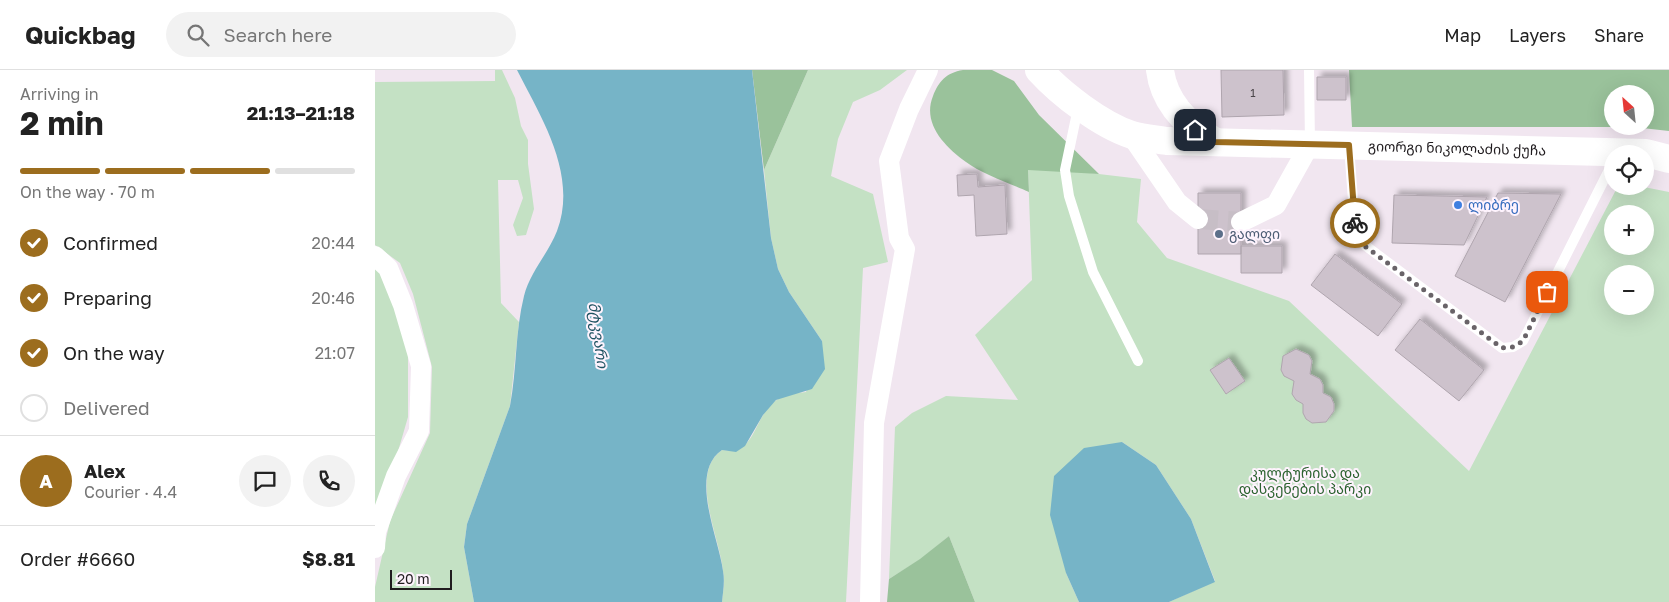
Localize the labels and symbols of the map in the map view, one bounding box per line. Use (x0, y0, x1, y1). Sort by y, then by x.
north arrow (1604, 85, 1654, 135)
house number: 1 (1250, 86, 1256, 99)
pin (1174, 109, 1216, 151)
street label: გიორგი ნიკოლაძის ქუჩა (1368, 137, 1546, 159)
place label: ლიბრე (1468, 196, 1519, 214)
courier (1330, 198, 1380, 248)
marker: ლიბრე (1452, 199, 1464, 211)
place label: გალფი (1229, 225, 1280, 243)
marker: გალფი (1213, 228, 1225, 240)
pin (1526, 271, 1568, 313)
water label: მტკვარი (584, 301, 613, 370)
park label: კულტურისა და დასვენების პარკი (1239, 464, 1371, 498)
scale bar (390, 567, 453, 590)

